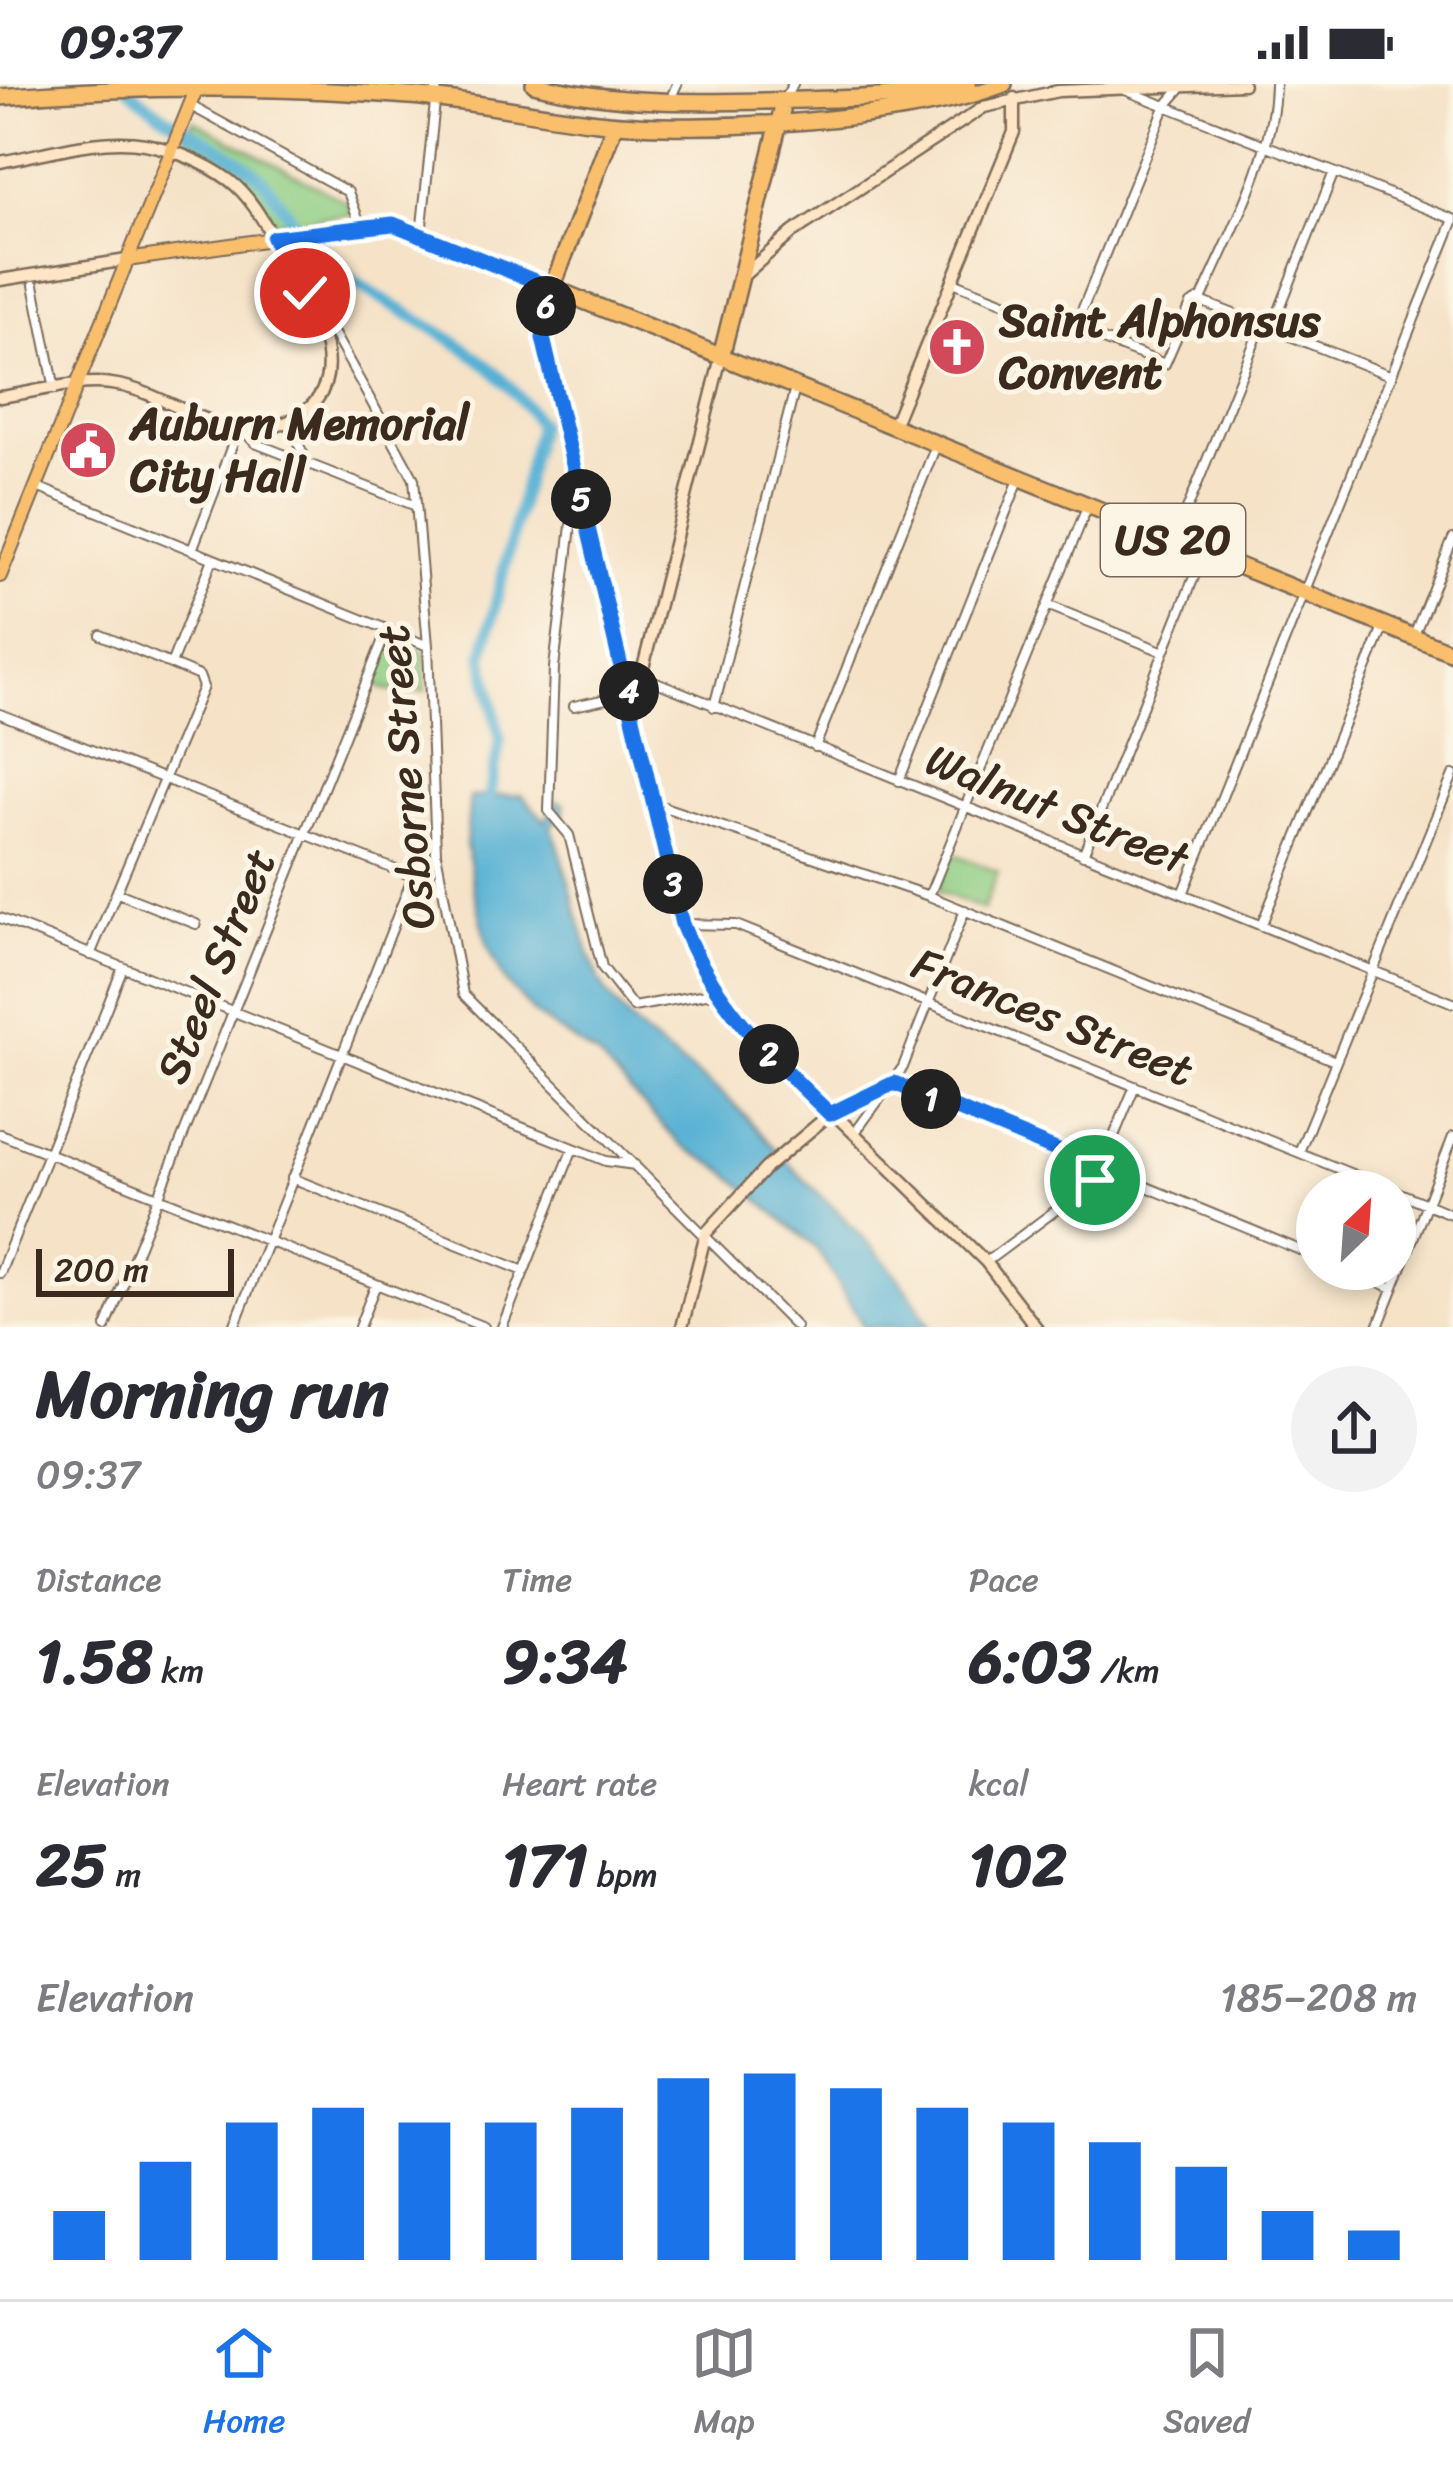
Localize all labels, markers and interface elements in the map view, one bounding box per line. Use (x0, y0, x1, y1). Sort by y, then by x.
text: 09:37 (60, 2, 180, 82)
pin (254, 242, 356, 344)
icon: check (272, 260, 338, 326)
pin: 6 (516, 276, 576, 336)
text: 6 (537, 277, 555, 335)
place label: Saint Alphonsus Convent (998, 281, 1322, 413)
church icon: Saint Alphonsus Convent (926, 316, 988, 378)
place label: Auburn Memorial City Hall (128, 384, 471, 516)
public building icon: Auburn Memorial City Hall (57, 419, 119, 481)
pin: 5 (551, 469, 611, 529)
text: 5 (571, 470, 591, 528)
road number: US 20 (1101, 504, 1245, 576)
street label: Osborne Street (353, 622, 459, 932)
pin: 4 (599, 661, 659, 721)
text: 4 (619, 662, 639, 720)
street label: Walnut Street (913, 720, 1202, 899)
street label: Steel Street (132, 836, 300, 1096)
pin: 3 (643, 854, 703, 914)
text: 3 (664, 855, 682, 913)
street label: Frances Street (900, 924, 1206, 1110)
pin: 2 (739, 1024, 799, 1084)
text: 2 (759, 1025, 779, 1083)
pin: 1 (901, 1069, 961, 1129)
text: 1 (924, 1070, 938, 1128)
pin (1044, 1129, 1146, 1231)
icon: arrive (1062, 1147, 1128, 1213)
north arrow (1296, 1170, 1416, 1290)
map controls (1296, 1170, 1416, 1290)
text: 200 m (54, 1241, 149, 1299)
scale bar (36, 1243, 234, 1296)
text: Morning run (36, 1336, 389, 1453)
button: share (1291, 1366, 1417, 1492)
text: 09:37 (36, 1440, 140, 1509)
text: Distance (36, 1551, 161, 1609)
text: Time (502, 1551, 572, 1609)
text: Pace (969, 1551, 1039, 1609)
text: 1.58 (36, 1609, 153, 1715)
text: 9:34 (502, 1609, 628, 1715)
text: 6:03 (969, 1609, 1092, 1715)
text: km (153, 1642, 204, 1700)
text: /km (1092, 1642, 1160, 1700)
text: Elevation (36, 1755, 170, 1813)
text: Heart rate (502, 1755, 657, 1813)
text: kcal (969, 1755, 1029, 1813)
text: 25 (36, 1813, 107, 1919)
text: 171 (502, 1813, 588, 1919)
text: 102 (969, 1813, 1067, 1919)
text: m (107, 1846, 141, 1904)
text: bpm (588, 1846, 658, 1904)
text: Elevation (36, 1963, 194, 2032)
text: 185–208 m (1220, 1963, 1417, 2032)
tab: Home (203, 2320, 285, 2450)
tab: Map (691, 2320, 757, 2450)
tab: Saved (1163, 2320, 1250, 2450)

